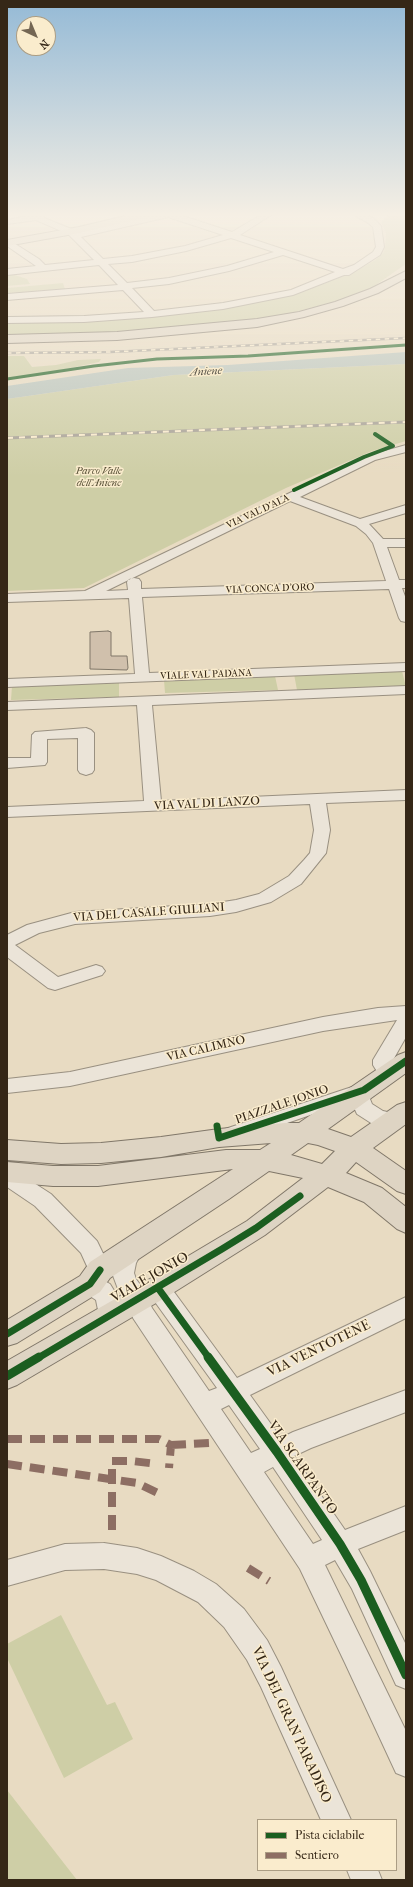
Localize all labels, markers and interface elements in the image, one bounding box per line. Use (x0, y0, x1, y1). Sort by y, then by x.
north arrow (16, 16, 56, 56)
text: N (36, 37, 52, 52)
water label: Aniene (190, 365, 222, 379)
park label: Parco Valle dell'Aniene (76, 466, 122, 490)
street label: VIA VAL D'ALA (225, 492, 291, 532)
street label: VIA CONCA D'ORO (225, 581, 315, 597)
street label: VIALE VAL PADANA (160, 667, 252, 683)
street label: VIA VAL DI LANZO (154, 794, 260, 814)
street label: VIA DEL CASALE GIULIANI (73, 901, 225, 925)
street label: VIA CALIMNO (165, 1033, 247, 1065)
street label: PIAZZALE JONIO (233, 1082, 331, 1128)
street label: VIALE JONIO (108, 1249, 192, 1307)
street label: VIA VENTOTENE (265, 1317, 373, 1381)
street label: VIA SCARPANTO (263, 1418, 341, 1518)
street label: VIA DEL GRAN PARADISO (247, 1644, 335, 1806)
legend (257, 1819, 397, 1871)
text: Pista ciclabile (295, 1828, 364, 1842)
text: Sentiero (295, 1848, 339, 1862)

